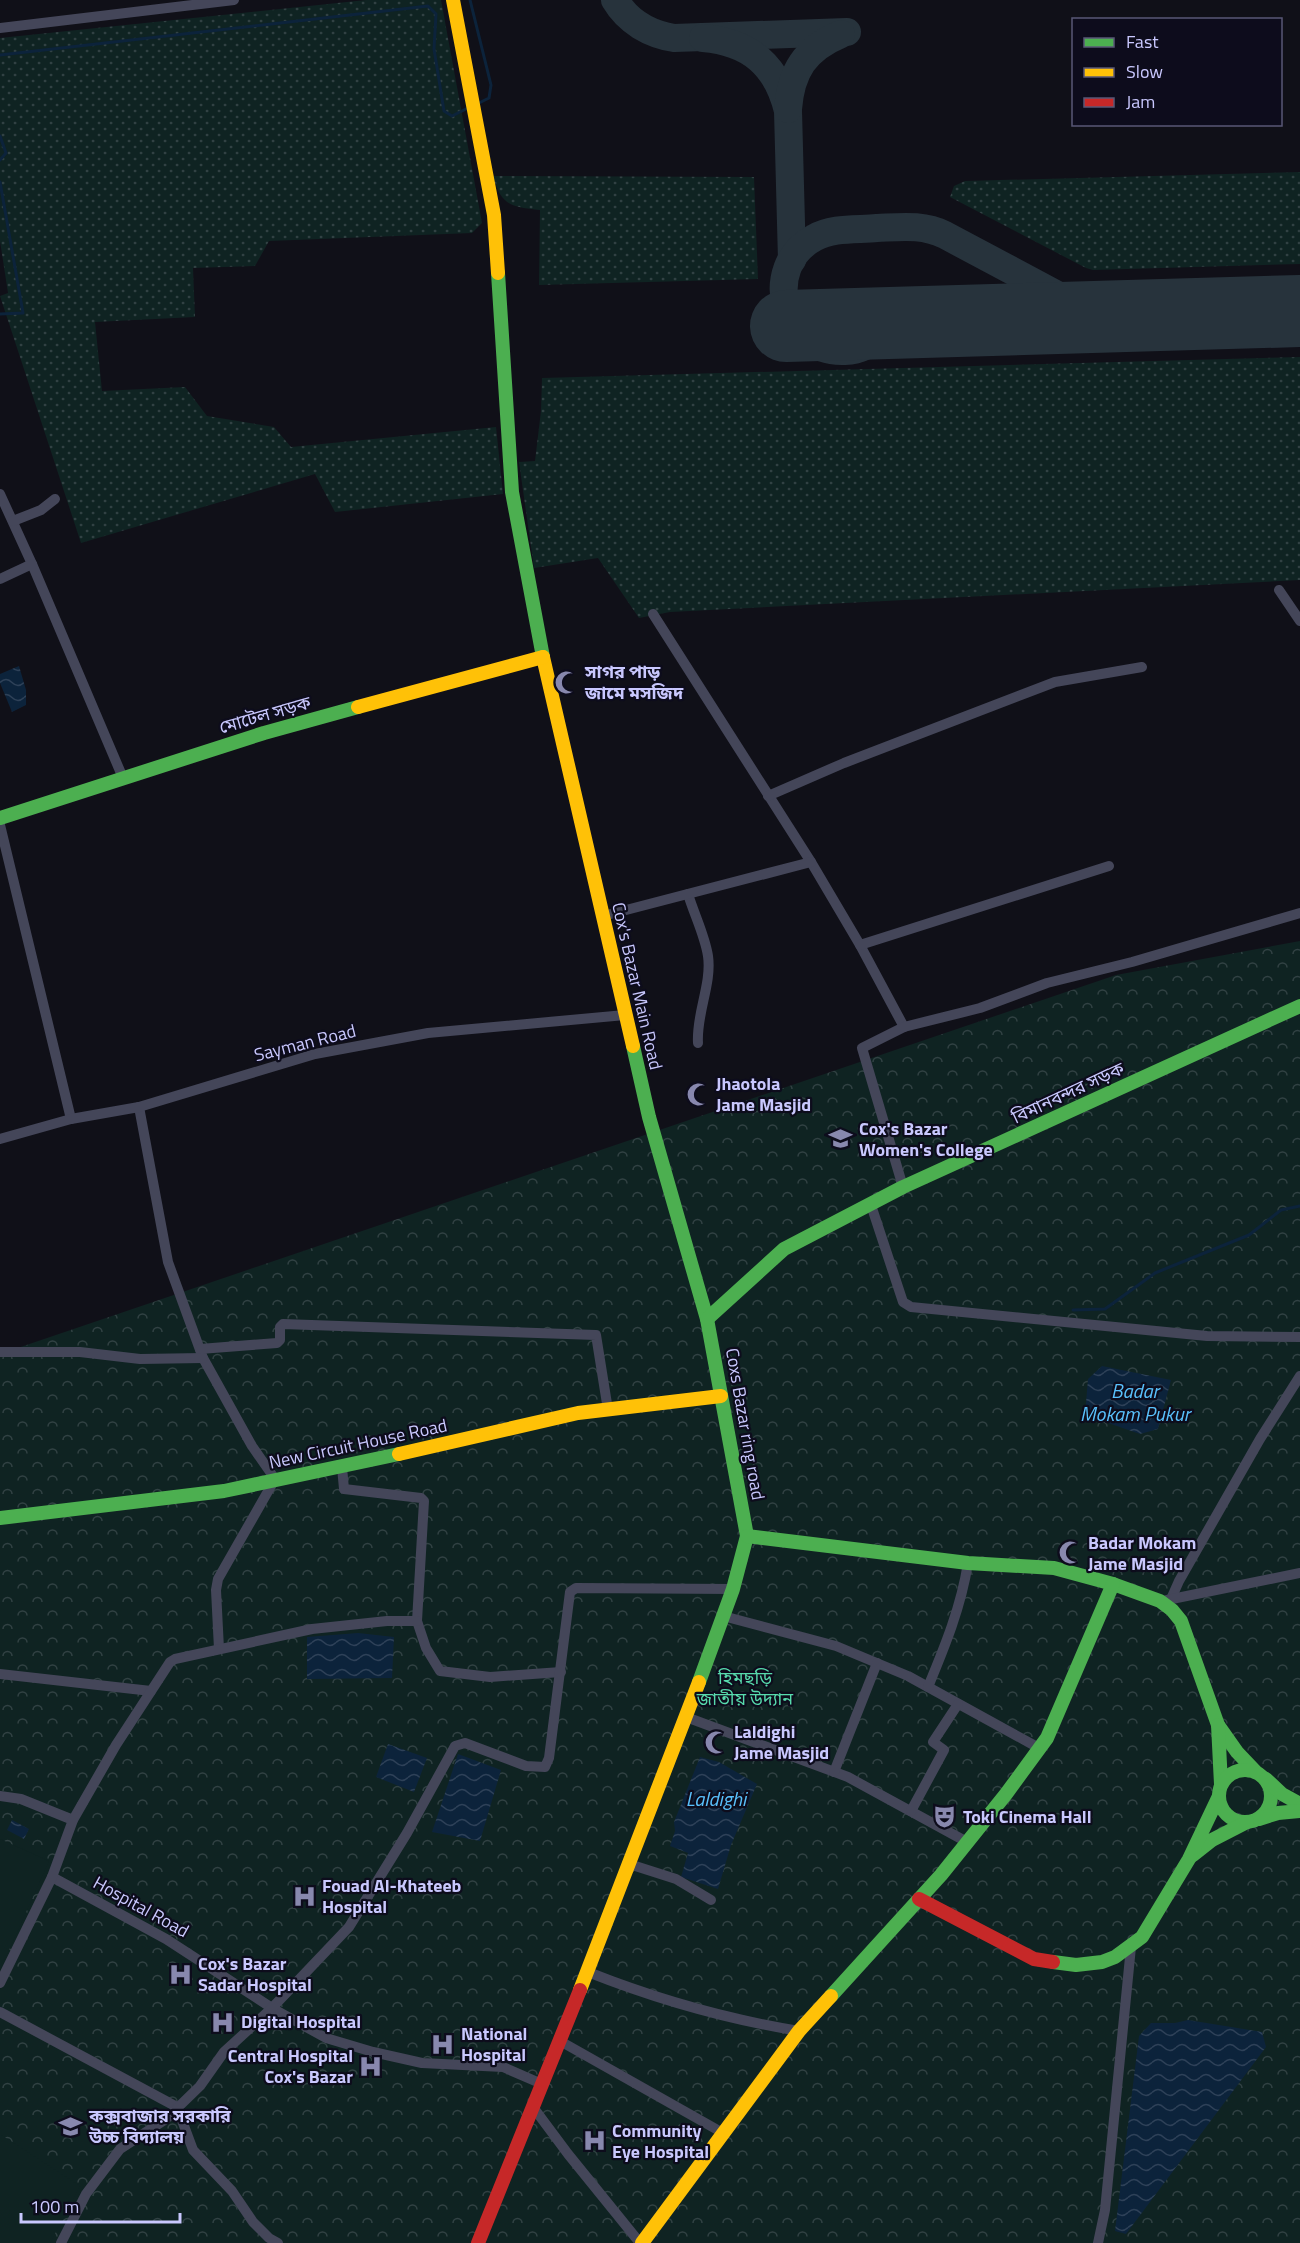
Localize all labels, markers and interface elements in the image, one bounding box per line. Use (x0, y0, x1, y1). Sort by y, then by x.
legend (1072, 18, 1282, 126)
text: Fast (1126, 28, 1159, 55)
text: Slow (1126, 58, 1163, 85)
text: Jam (1126, 88, 1155, 115)
place label: সাগর পাড় জামে মসজিদ (584, 658, 684, 706)
mosque icon: সাগর পাড় জামে মসজিদ (554, 669, 580, 695)
street label: মোটেল সড়ক (216, 688, 314, 740)
street label: Cox's Bazar Main Road (605, 899, 670, 1072)
street label: Sayman Road (251, 1017, 359, 1068)
street label: বিমানবন্দর সড়ক (1006, 1054, 1129, 1131)
place label: Jhaotola Jame Masjid (716, 1070, 811, 1118)
mosque icon: Jhaotola Jame Masjid (685, 1081, 711, 1107)
place label: Cox's Bazar Women's College (859, 1115, 993, 1163)
school or university icon: Cox's Bazar Women's College (828, 1126, 854, 1152)
street label: Coxs Bazar ring road (719, 1346, 772, 1502)
water label: Badar Mokam Pukur (1080, 1375, 1193, 1429)
street label: New Circuit House Road (266, 1411, 450, 1476)
place label: Badar Mokam Jame Masjid (1088, 1529, 1196, 1577)
mosque icon: Badar Mokam Jame Masjid (1057, 1540, 1083, 1566)
park label: হিমছড়ি জাতীয় উদ্যান (696, 1664, 794, 1712)
place label: Laldighi Jame Masjid (734, 1718, 829, 1766)
mosque icon: Laldighi Jame Masjid (703, 1729, 729, 1755)
water label: Laldighi (686, 1783, 749, 1814)
place label: Toki Cinema Hall (963, 1803, 1092, 1830)
theatre icon: Toki Cinema Hall (932, 1804, 958, 1830)
street label: Hospital Road (88, 1869, 194, 1944)
place label: Fouad Al-Khateeb Hospital (322, 1872, 462, 1920)
hospital icon: Fouad Al-Khateeb Hospital (291, 1883, 317, 1909)
place label: Cox's Bazar Sadar Hospital (198, 1950, 312, 1998)
hospital icon: Cox's Bazar Sadar Hospital (167, 1961, 193, 1987)
place label: Digital Hospital (241, 2008, 361, 2035)
hospital icon: Digital Hospital (210, 2009, 236, 2035)
place label: National Hospital (461, 2020, 527, 2068)
hospital icon: National Hospital (430, 2031, 456, 2057)
place label: Central Hospital Cox's Bazar (228, 2042, 353, 2090)
hospital icon: Central Hospital Cox's Bazar (358, 2053, 384, 2079)
place label: কক্সবাজার সরকারি উচ্চ বিদ্যালয় (88, 2102, 232, 2150)
school or university icon: কক্সবাজার সরকারি উচ্চ বিদ্যালয় (58, 2113, 84, 2139)
place label: Community Eye Hospital (612, 2117, 709, 2165)
hospital icon: Community Eye Hospital (581, 2128, 607, 2154)
scale bar (21, 2186, 180, 2224)
text: 100 m (30, 2193, 79, 2220)

